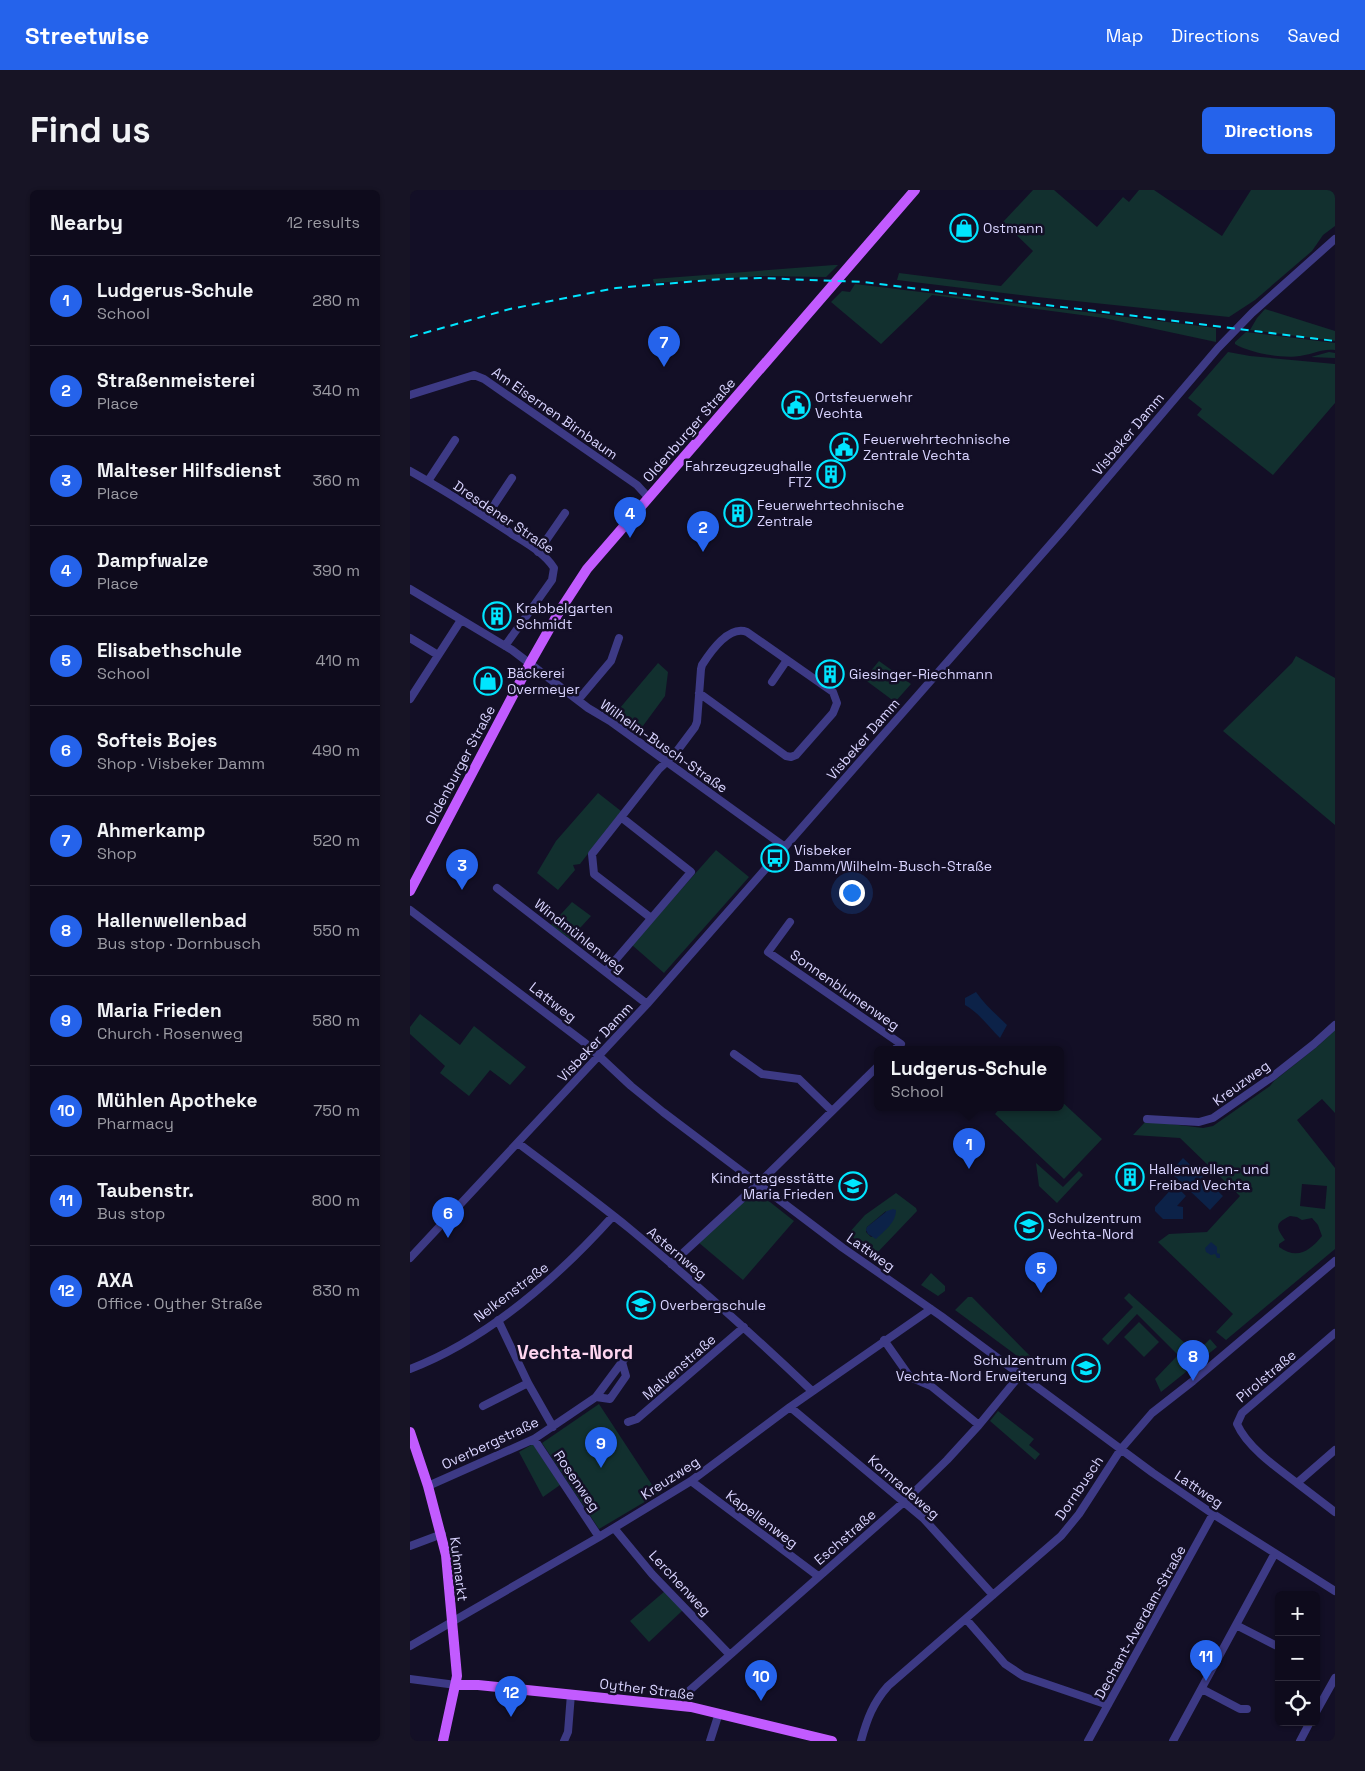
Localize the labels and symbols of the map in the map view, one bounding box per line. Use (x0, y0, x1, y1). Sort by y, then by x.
shop icon: Ostmann (949, 213, 979, 243)
place label: Ostmann (983, 219, 1043, 237)
pin: 7 (648, 326, 680, 367)
street label: Am Eisernen Birnbaum (488, 363, 622, 463)
street label: Oldenburger Straße (639, 374, 739, 486)
place label: Ortsfeuerwehr Vechta (815, 388, 913, 422)
street label: Visbeker Damm (1088, 389, 1168, 479)
public building icon: Ortsfeuerwehr Vechta (781, 390, 811, 420)
place label: Feuerwehrtechnische Zentrale Vechta (863, 430, 1010, 464)
public building icon: Feuerwehrtechnische Zentrale Vechta (829, 432, 859, 462)
place label: Fahrzeugzeughalle FTZ (685, 457, 812, 491)
building icon: Fahrzeugzeughalle FTZ (816, 459, 846, 489)
street label: Dresdener Straße (450, 476, 558, 558)
place label: Feuerwehrtechnische Zentrale (757, 496, 904, 530)
pin: 4 (614, 497, 646, 538)
building icon: Feuerwehrtechnische Zentrale (723, 498, 753, 528)
pin: 2 (687, 511, 719, 552)
place label: Krabbelgarten Schmidt (516, 599, 613, 633)
building icon: Krabbelgarten Schmidt (482, 601, 512, 631)
building icon: Giesinger-Riechmann (815, 659, 845, 689)
place label: Bäckerei Overmeyer (507, 664, 580, 698)
place label: Giesinger-Riechmann (849, 665, 993, 683)
shop icon: Bäckerei Overmeyer (473, 666, 503, 696)
street label: Visbeker Damm (823, 694, 903, 784)
street label: Wilhelm-Busch-Straße (597, 695, 731, 797)
street label: Oldenburger Straße (421, 702, 499, 828)
place label: Visbeker Damm/Wilhelm-Busch-Straße (794, 841, 992, 875)
bus stop icon: Visbeker Damm/Wilhelm-Busch-Straße (760, 843, 790, 873)
pin: 3 (446, 849, 478, 890)
your location (839, 880, 865, 906)
street label: Windmühlenweg (531, 895, 629, 977)
street label: Sonnenblumenweg (787, 945, 903, 1035)
street label: Lattweg (526, 978, 580, 1026)
street label: Visbeker Damm (553, 998, 637, 1086)
street label: Kreuzweg (1209, 1056, 1273, 1110)
pin: 1 (953, 1128, 985, 1169)
place label: Hallenwellen- und Freibad Vechta (1149, 1160, 1269, 1194)
building icon: Hallenwellen- und Freibad Vechta (1115, 1162, 1145, 1192)
place label: Kindertagesstätte Maria Frieden (711, 1169, 834, 1203)
school or university icon: Kindertagesstätte Maria Frieden (838, 1171, 868, 1201)
pin: 6 (432, 1197, 464, 1238)
place label: Schulzentrum Vechta-Nord (1048, 1209, 1141, 1243)
school or university icon: Schulzentrum Vechta-Nord (1014, 1211, 1044, 1241)
street label: Asternweg (643, 1223, 711, 1283)
street label: Lattweg (843, 1229, 899, 1275)
pin: 5 (1025, 1252, 1057, 1293)
street label: Nelkenstraße (470, 1258, 552, 1326)
school or university icon: Overbergschule (626, 1290, 656, 1320)
place label: Overbergschule (660, 1296, 766, 1314)
street label: Malvenstraße (639, 1330, 719, 1404)
district label: Vechta-Nord (517, 1340, 633, 1365)
pin: 8 (1177, 1340, 1209, 1381)
street label: Pirolstraße (1232, 1346, 1300, 1406)
place label: Schulzentrum Vechta-Nord Erweiterung (896, 1351, 1067, 1385)
school or university icon: Schulzentrum Vechta-Nord Erweiterung (1071, 1353, 1101, 1383)
street label: Overbergstraße (438, 1413, 542, 1473)
pin: 9 (585, 1427, 617, 1468)
street label: Rosenweg (550, 1447, 604, 1515)
street label: Kornradeweg (864, 1451, 944, 1523)
street label: Kreuzweg (637, 1452, 703, 1504)
street label: Dornbusch (1051, 1452, 1107, 1524)
street label: Lattweg (1171, 1466, 1227, 1512)
street label: Kapellenweg (722, 1486, 802, 1552)
street label: Eschstraße (810, 1505, 880, 1569)
street label: Kuhmarkt (446, 1536, 472, 1602)
street label: Dechant-Averdam-Straße (1090, 1542, 1190, 1702)
street label: Lerchenweg (645, 1547, 715, 1619)
pin: 11 (1190, 1640, 1222, 1681)
pin: 10 (745, 1660, 777, 1701)
street label: Oyther Straße (599, 1674, 695, 1704)
pin: 12 (495, 1676, 527, 1717)

